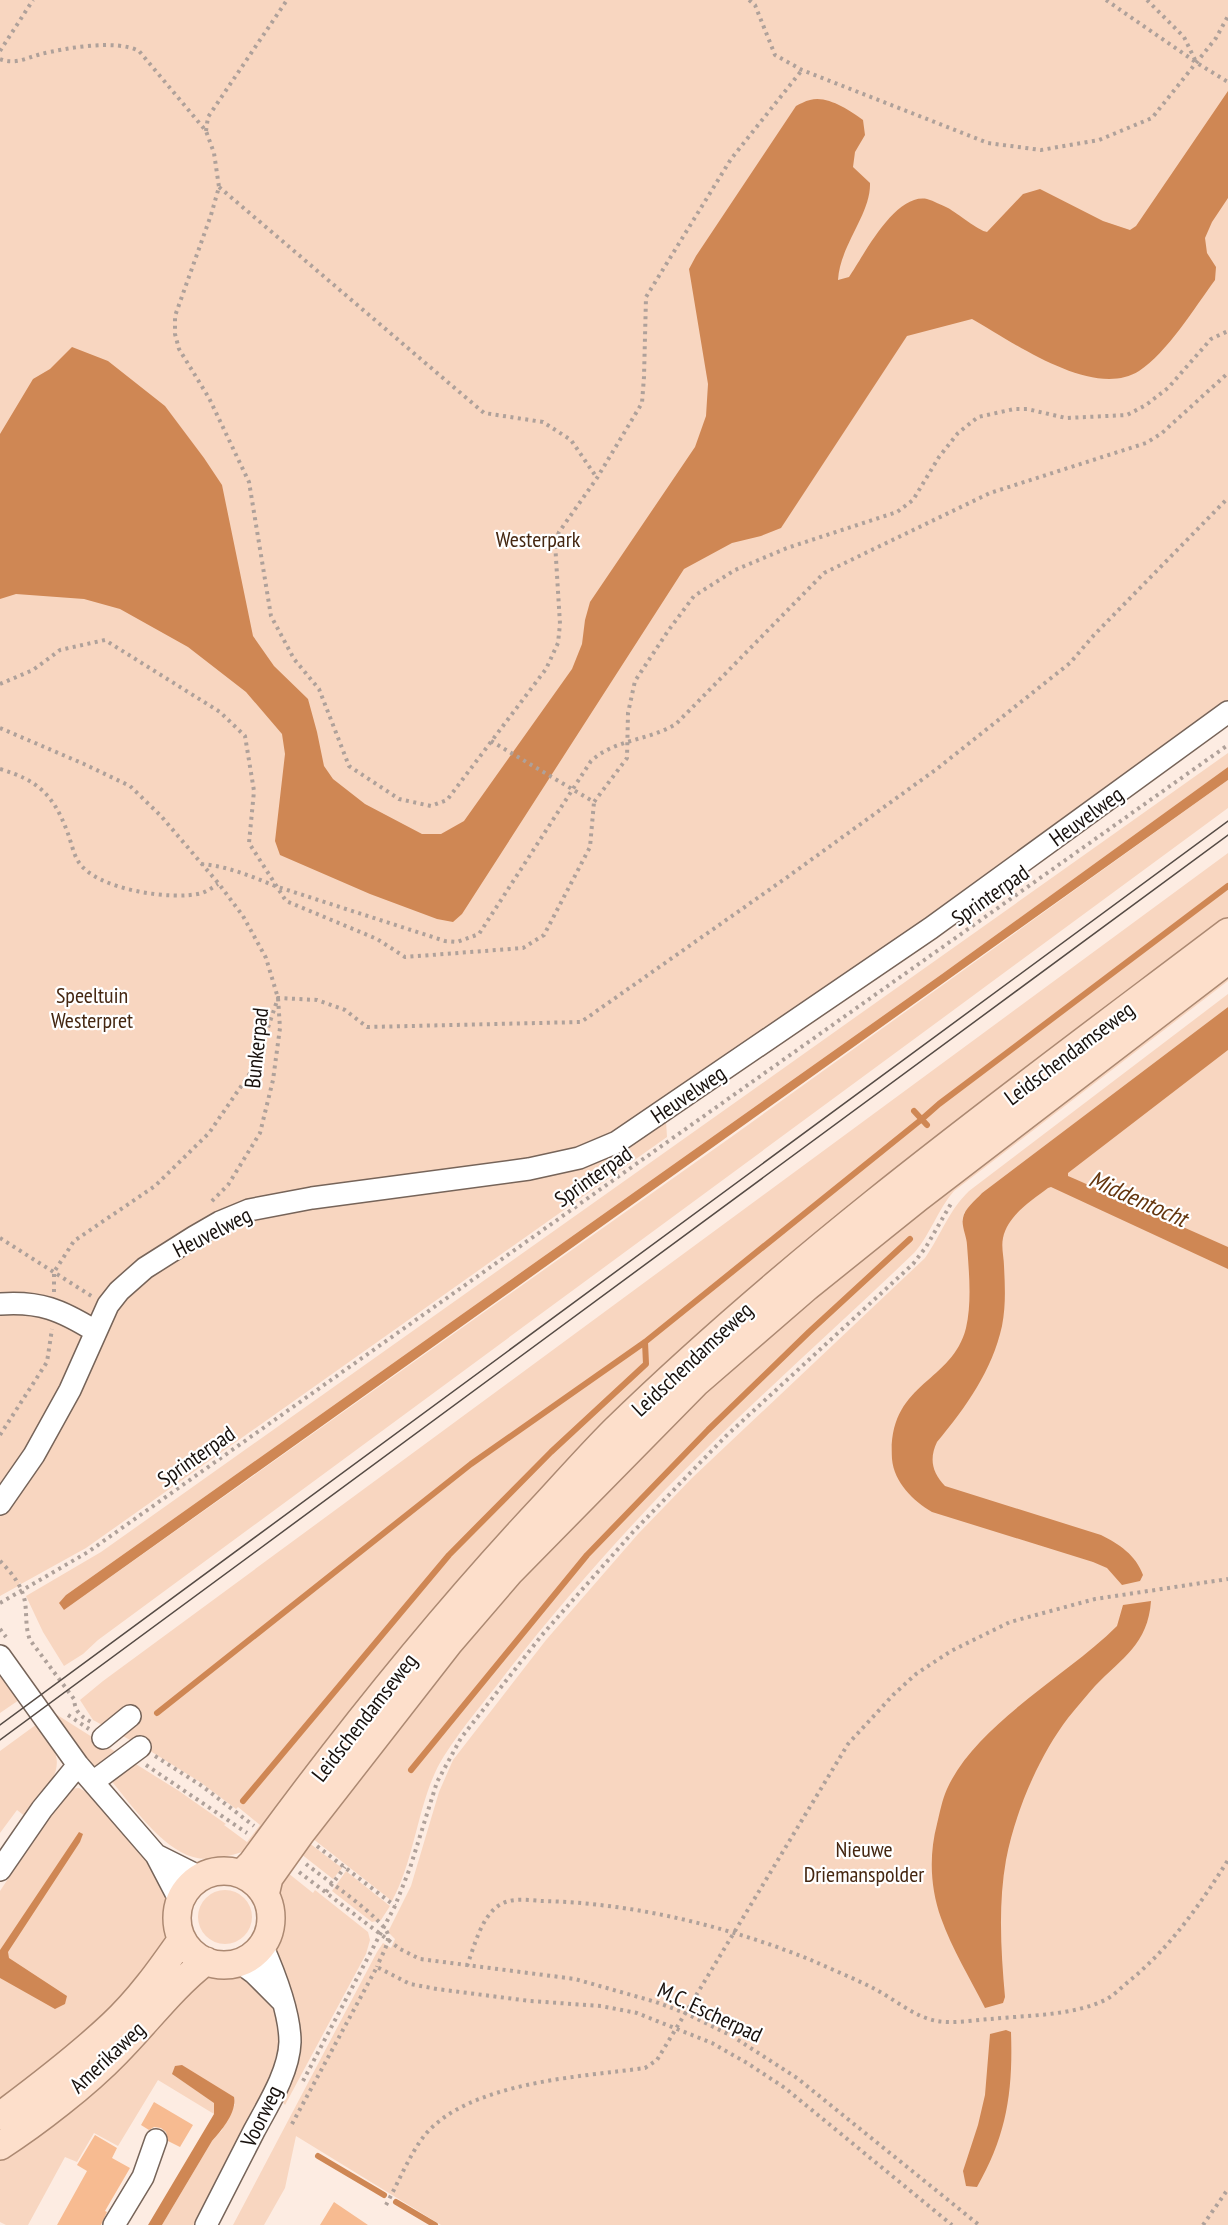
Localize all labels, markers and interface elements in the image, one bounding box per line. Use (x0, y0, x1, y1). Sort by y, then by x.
park label: Westerpark (496, 525, 581, 553)
street label: Heuvelweg (1044, 780, 1128, 852)
street label: Sprinterpad (946, 858, 1034, 932)
park label: Speeltuin Westerpret (51, 981, 133, 1034)
street label: Leidschendamseweg (999, 995, 1139, 1111)
street label: Bunkerpad (238, 1006, 274, 1090)
street label: Heuvelweg (645, 1059, 731, 1129)
street label: Sprinterpad (549, 1139, 637, 1213)
water label: Middentocht (1084, 1163, 1194, 1235)
street label: Heuvelweg (168, 1200, 256, 1264)
street label: Leidschendamseweg (626, 1296, 758, 1422)
street label: Sprinterpad (152, 1419, 240, 1493)
street label: Leidschendamseweg (305, 1647, 423, 1787)
park label: Nieuwe Driemanspolder (804, 1835, 924, 1888)
street label: M.C. Escherpad (653, 1976, 767, 2048)
street label: Amerikaweg (63, 2015, 151, 2099)
street label: Voorweg (234, 2080, 288, 2152)

